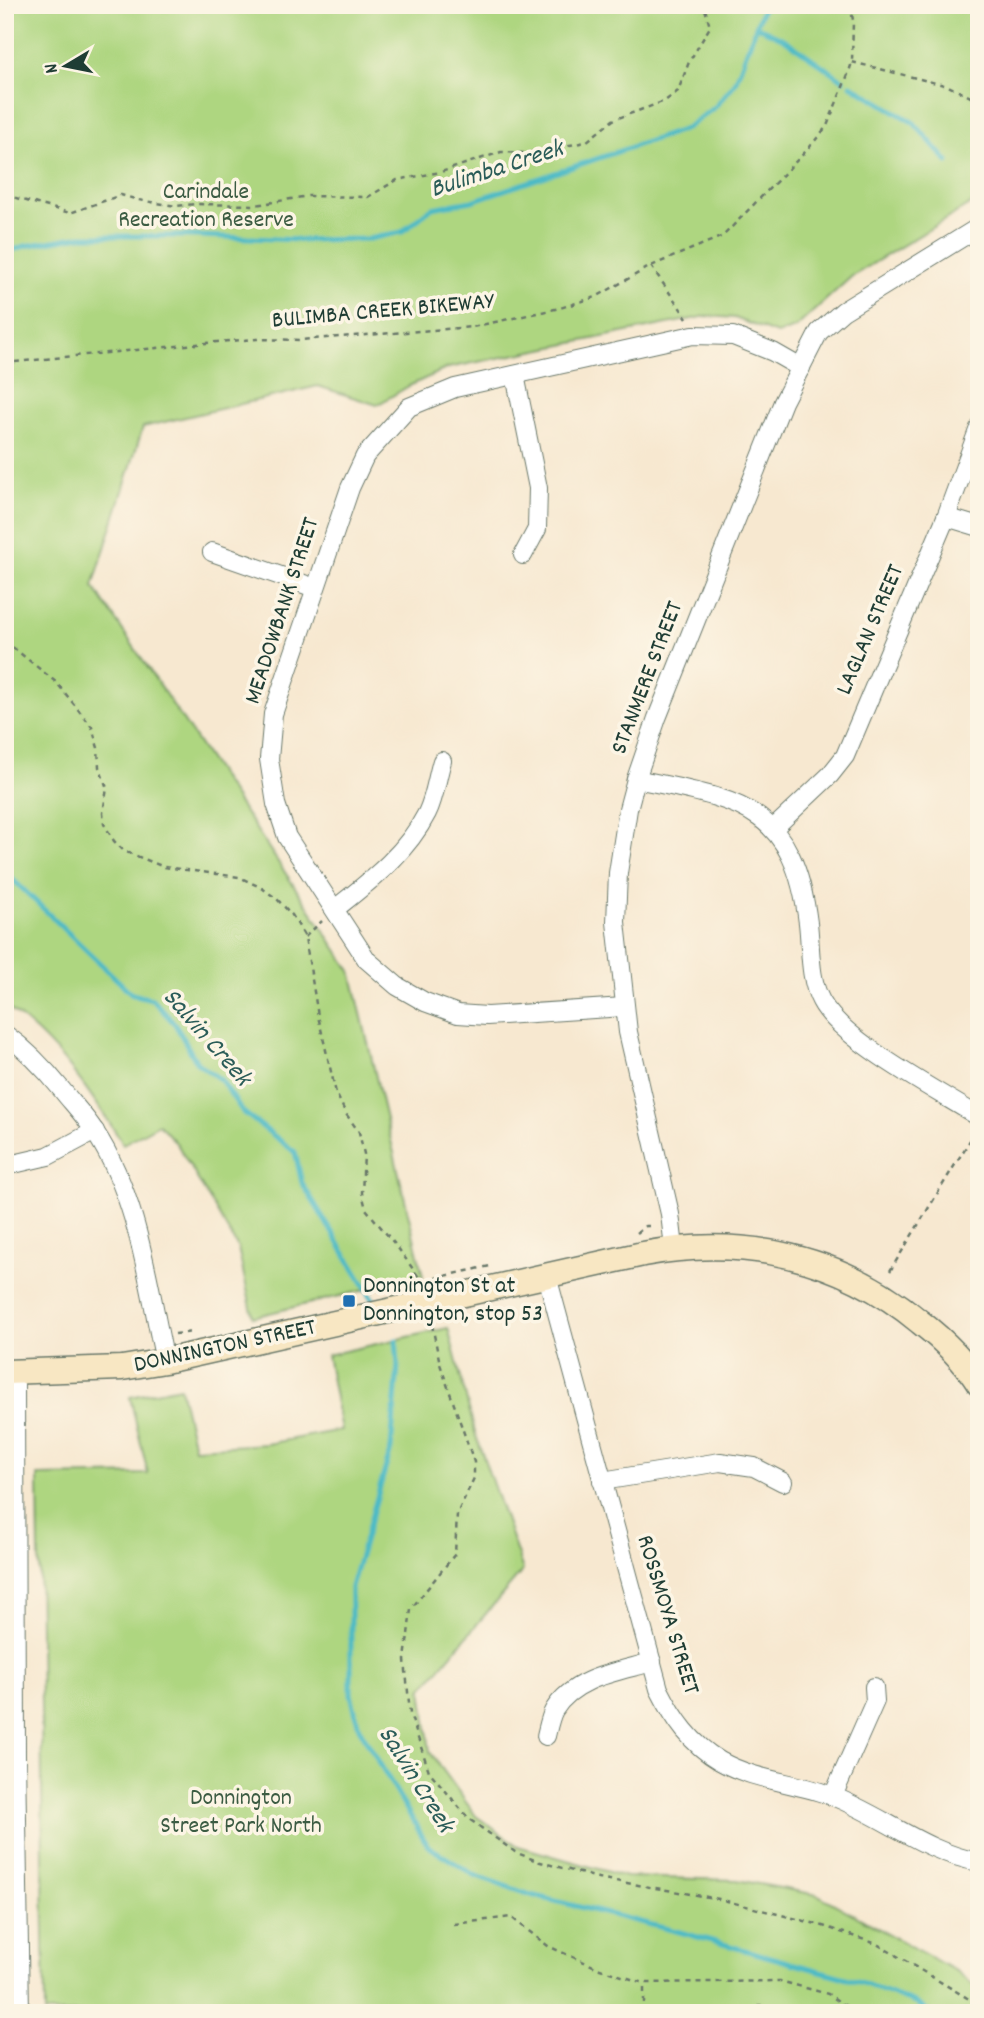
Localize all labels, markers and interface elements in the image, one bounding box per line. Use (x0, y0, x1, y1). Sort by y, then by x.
north arrow (32, 32, 102, 102)
text: N (39, 61, 67, 75)
water label: Bulimba Creek (426, 130, 570, 209)
park label: Carindale Recreation Reserve (118, 176, 294, 238)
street label: BULIMBA CREEK BIKEWAY (271, 285, 497, 339)
street label: MEADOWBANK STREET (237, 513, 329, 709)
street label: LAGLAN STREET (828, 559, 914, 700)
street label: STANMERE STREET (603, 596, 693, 759)
water label: Salvin Creek (153, 981, 261, 1097)
place label: Donnington St at Donnington, stop 53 (363, 1270, 543, 1332)
marker: Donnington St at Donnington, stop 53 (341, 1293, 357, 1309)
street label: DONNINGTON STREET (131, 1311, 320, 1383)
street label: ROSSMOYA STREET (627, 1531, 708, 1699)
water label: Salvin Creek (368, 1720, 464, 1842)
park label: Donnington Street Park North (160, 1782, 322, 1844)

